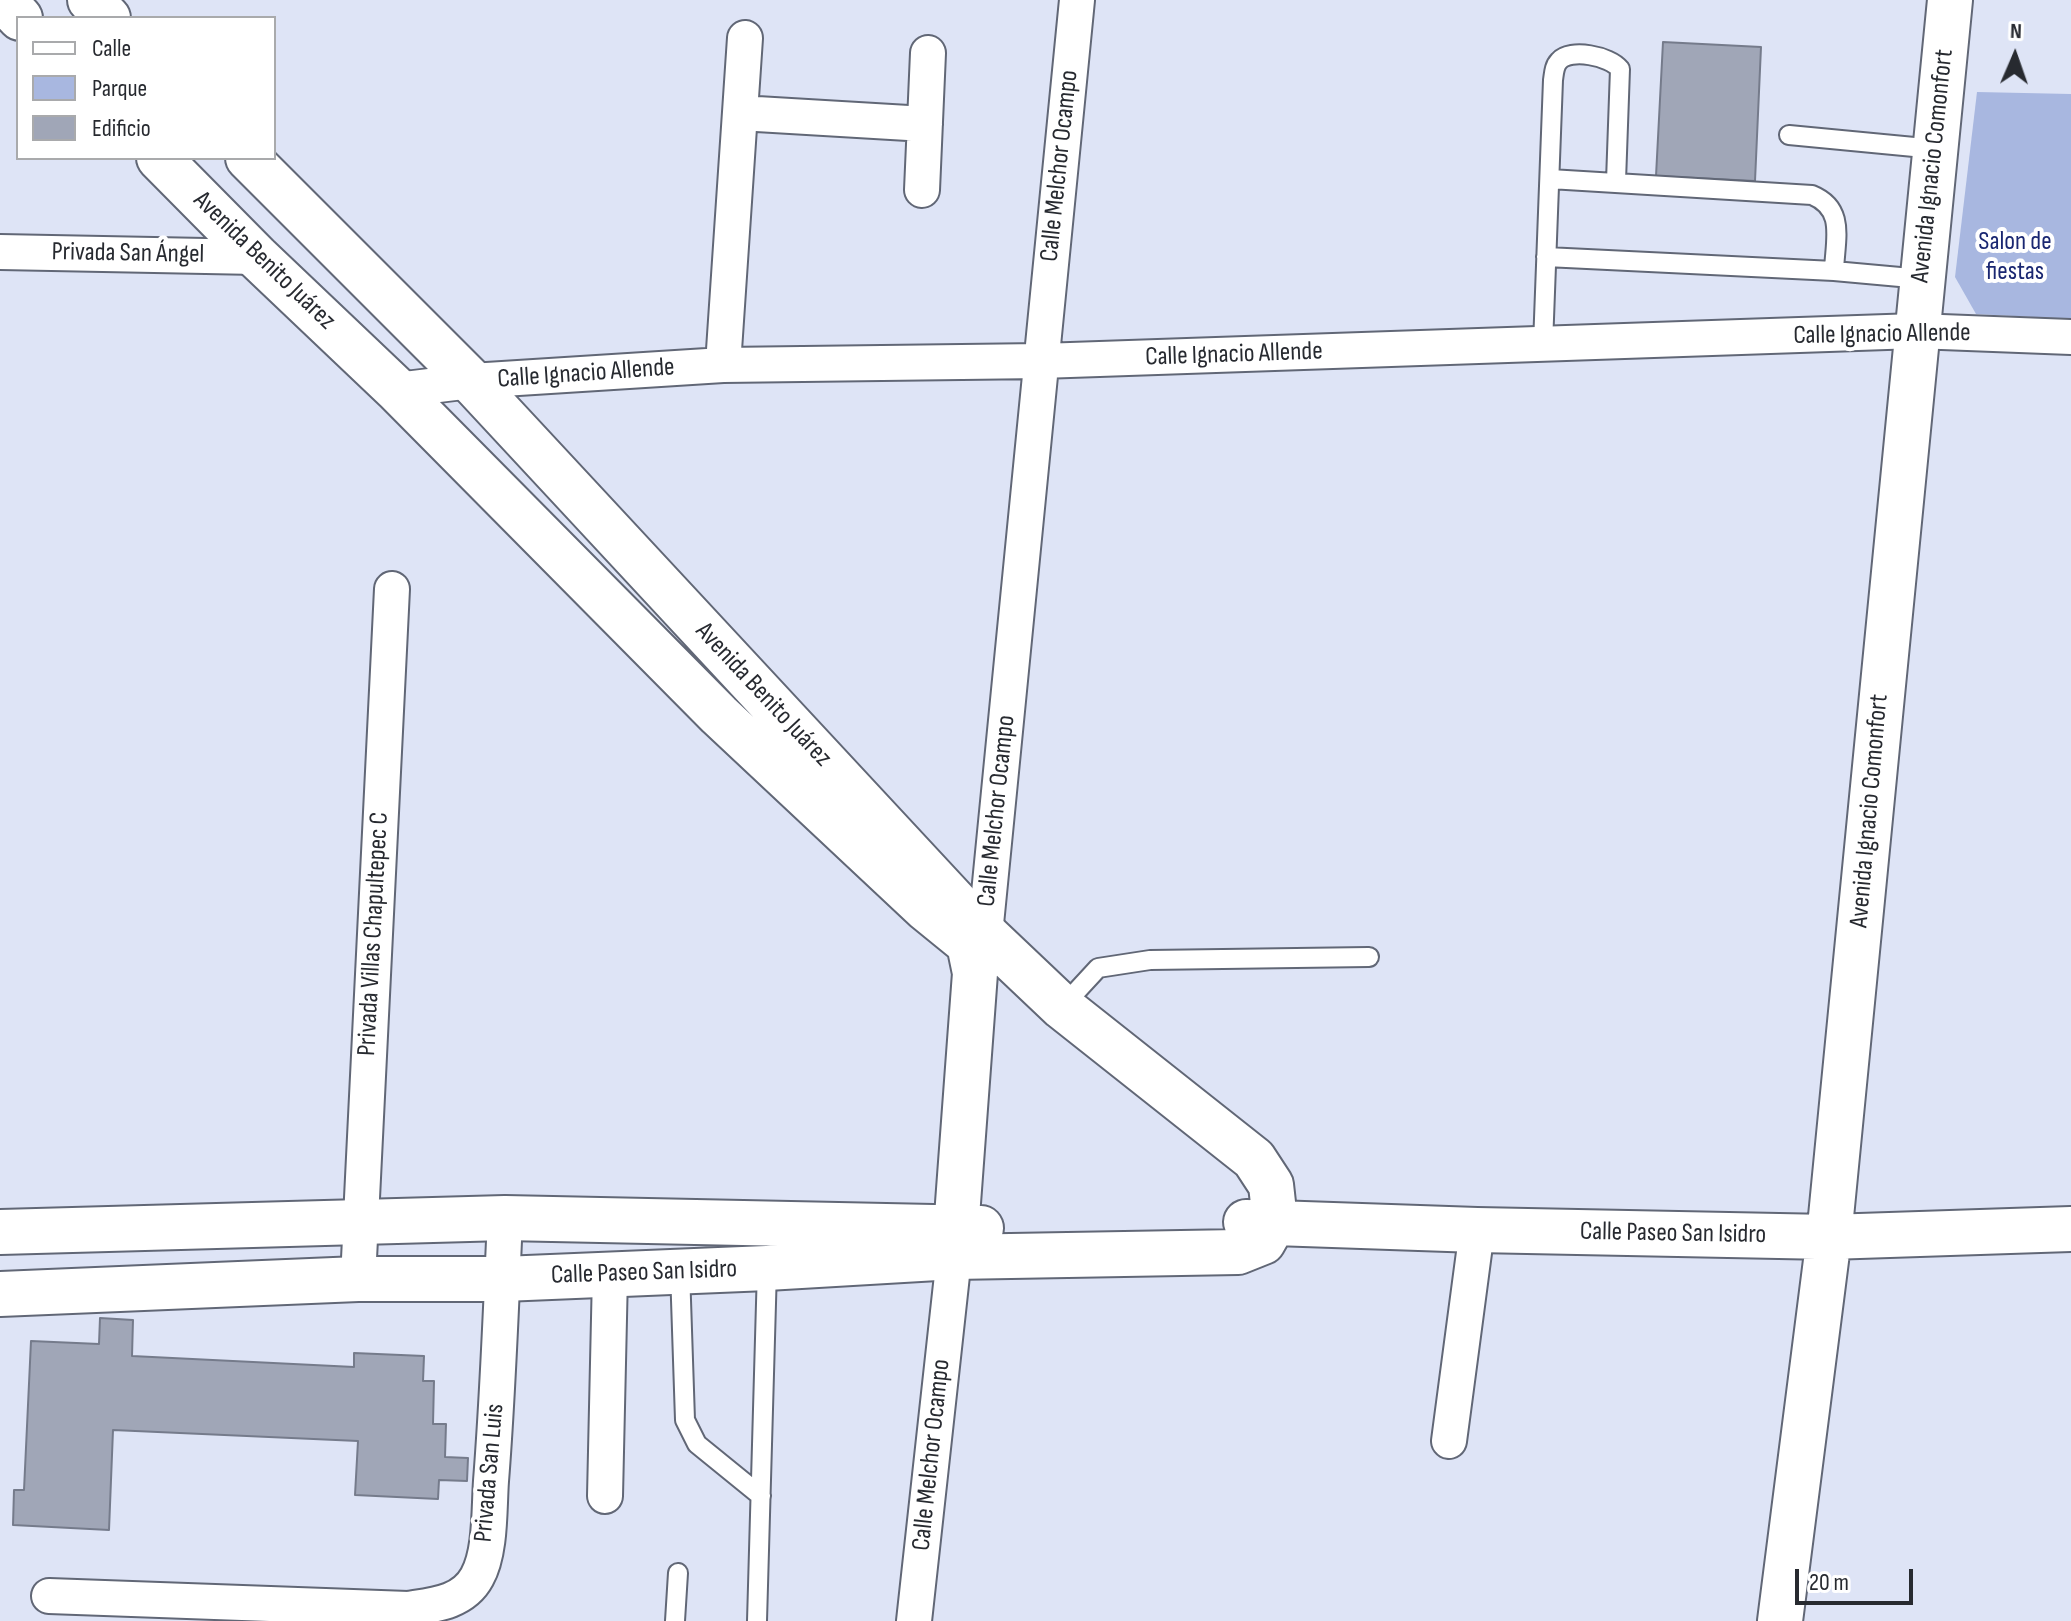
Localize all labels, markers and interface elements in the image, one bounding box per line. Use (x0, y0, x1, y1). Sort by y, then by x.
legend (16, 16, 276, 160)
north arrow (1975, 16, 2055, 96)
text: N (2010, 18, 2022, 45)
text: Calle (92, 34, 131, 63)
street label: Avenida Ignacio Comonfort (1905, 48, 1961, 284)
street label: Calle Melchor Ocampo (1034, 69, 1086, 263)
text: Parque (92, 74, 147, 103)
text: Edificio (92, 114, 151, 143)
street label: Avenida Benito Juárez (186, 185, 342, 337)
park label: Salon de fiestas (1978, 226, 2052, 288)
street label: Privada San Ángel (51, 237, 205, 271)
street label: Calle Ignacio Allende (1793, 318, 1971, 352)
street label: Calle Ignacio Allende (1145, 336, 1323, 374)
street label: Calle Ignacio Allende (496, 352, 676, 396)
street label: Avenida Benito Juárez (688, 616, 838, 774)
street label: Avenida Ignacio Comonfort (1844, 693, 1896, 929)
street label: Calle Melchor Ocampo (971, 714, 1023, 908)
street label: Privada Villas Chapultepec C (352, 811, 396, 1057)
street label: Calle Paseo San Isidro (1580, 1217, 1766, 1251)
street label: Calle Paseo San Isidro (550, 1254, 738, 1292)
street label: Calle Melchor Ocampo (906, 1358, 958, 1552)
street label: Privada San Luis (468, 1402, 512, 1544)
scale bar (1799, 1553, 1917, 1603)
text: 20 m (1809, 1568, 1849, 1597)

